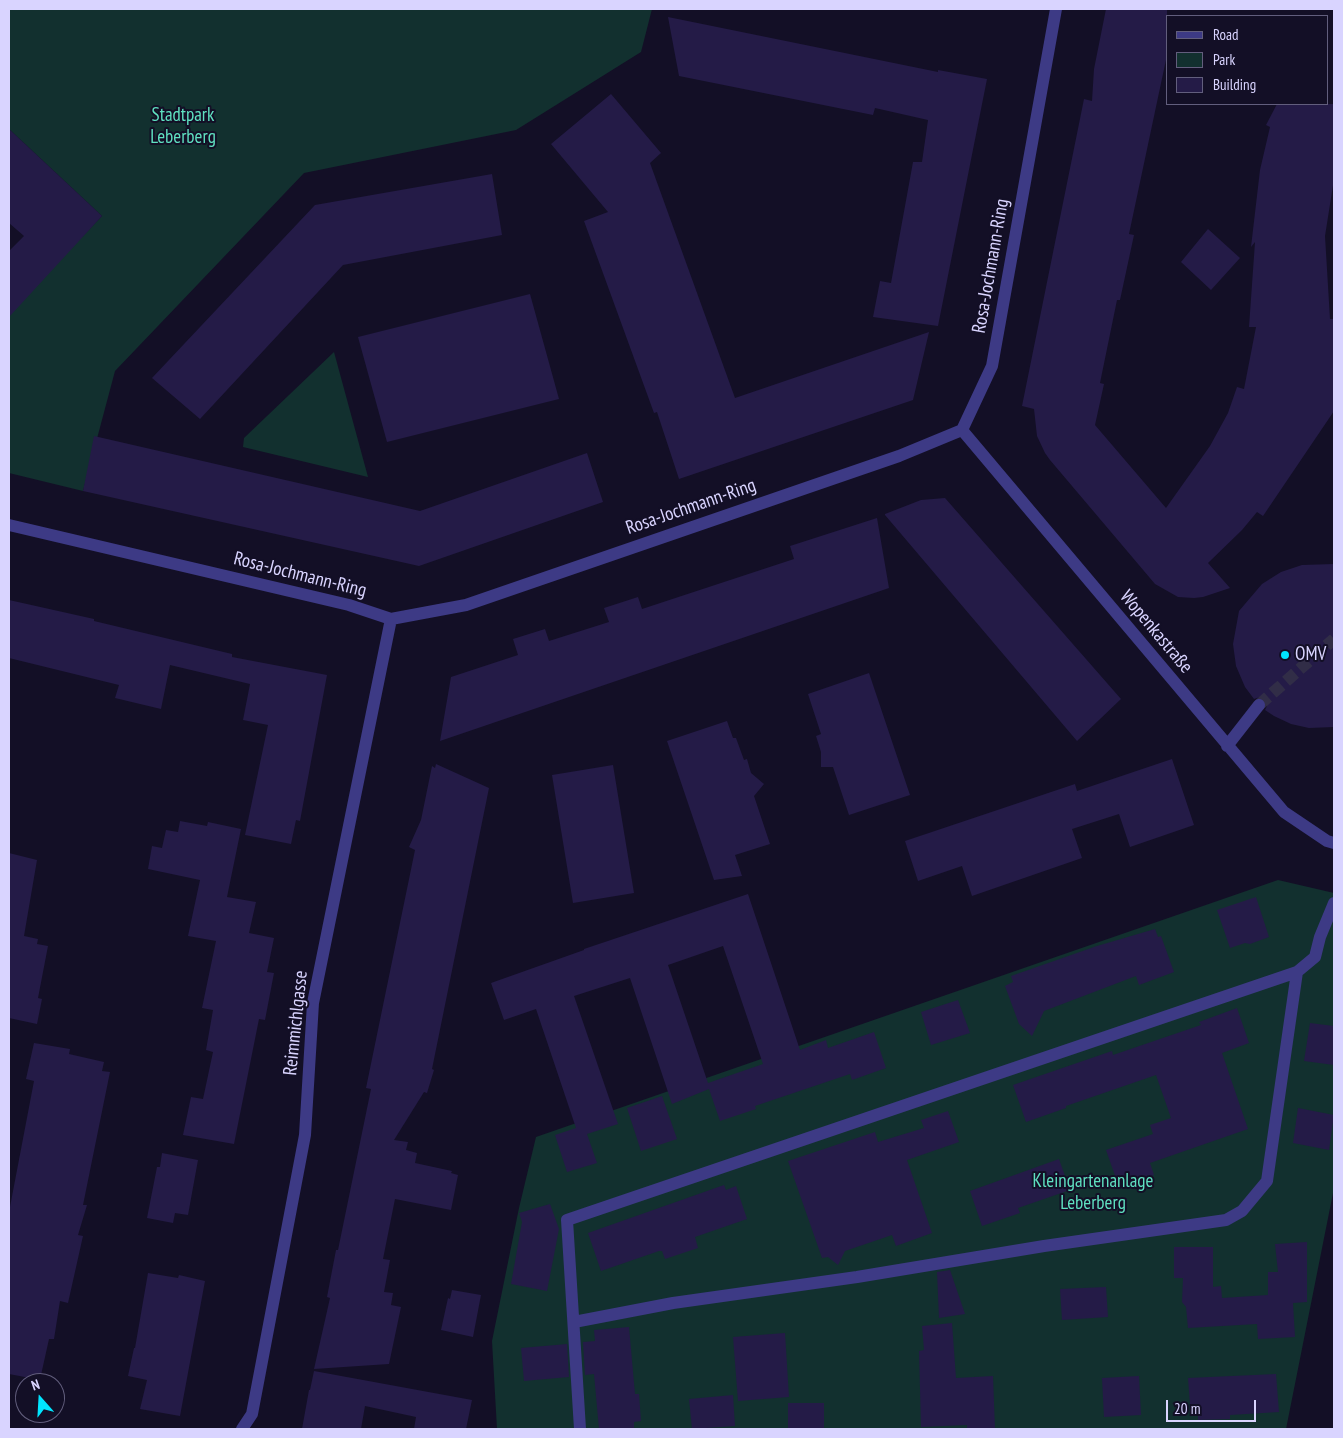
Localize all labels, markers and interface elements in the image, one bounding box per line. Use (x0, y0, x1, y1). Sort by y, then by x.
legend (1166, 15, 1328, 105)
text: Road (1213, 25, 1239, 44)
text: Park (1213, 50, 1235, 69)
text: Building (1213, 75, 1256, 94)
park label: Stadtpark Leberberg (150, 105, 216, 149)
street label: Rosa-Jochmann-Ring (968, 197, 1014, 335)
street label: Rosa-Jochmann-Ring (623, 474, 759, 540)
street label: Rosa-Jochmann-Ring (231, 547, 369, 603)
street label: Wopenkastraße (1115, 586, 1197, 678)
place label: OMV (1295, 644, 1326, 666)
marker: OMV (1279, 649, 1291, 661)
street label: Reimmichlgasse (279, 969, 313, 1077)
park label: Kleingartenanlage Leberberg (1033, 1171, 1153, 1215)
north arrow (15, 1373, 65, 1423)
text: N (29, 1375, 42, 1395)
scale bar (1168, 1390, 1258, 1422)
text: 20 m (1174, 1399, 1200, 1418)

